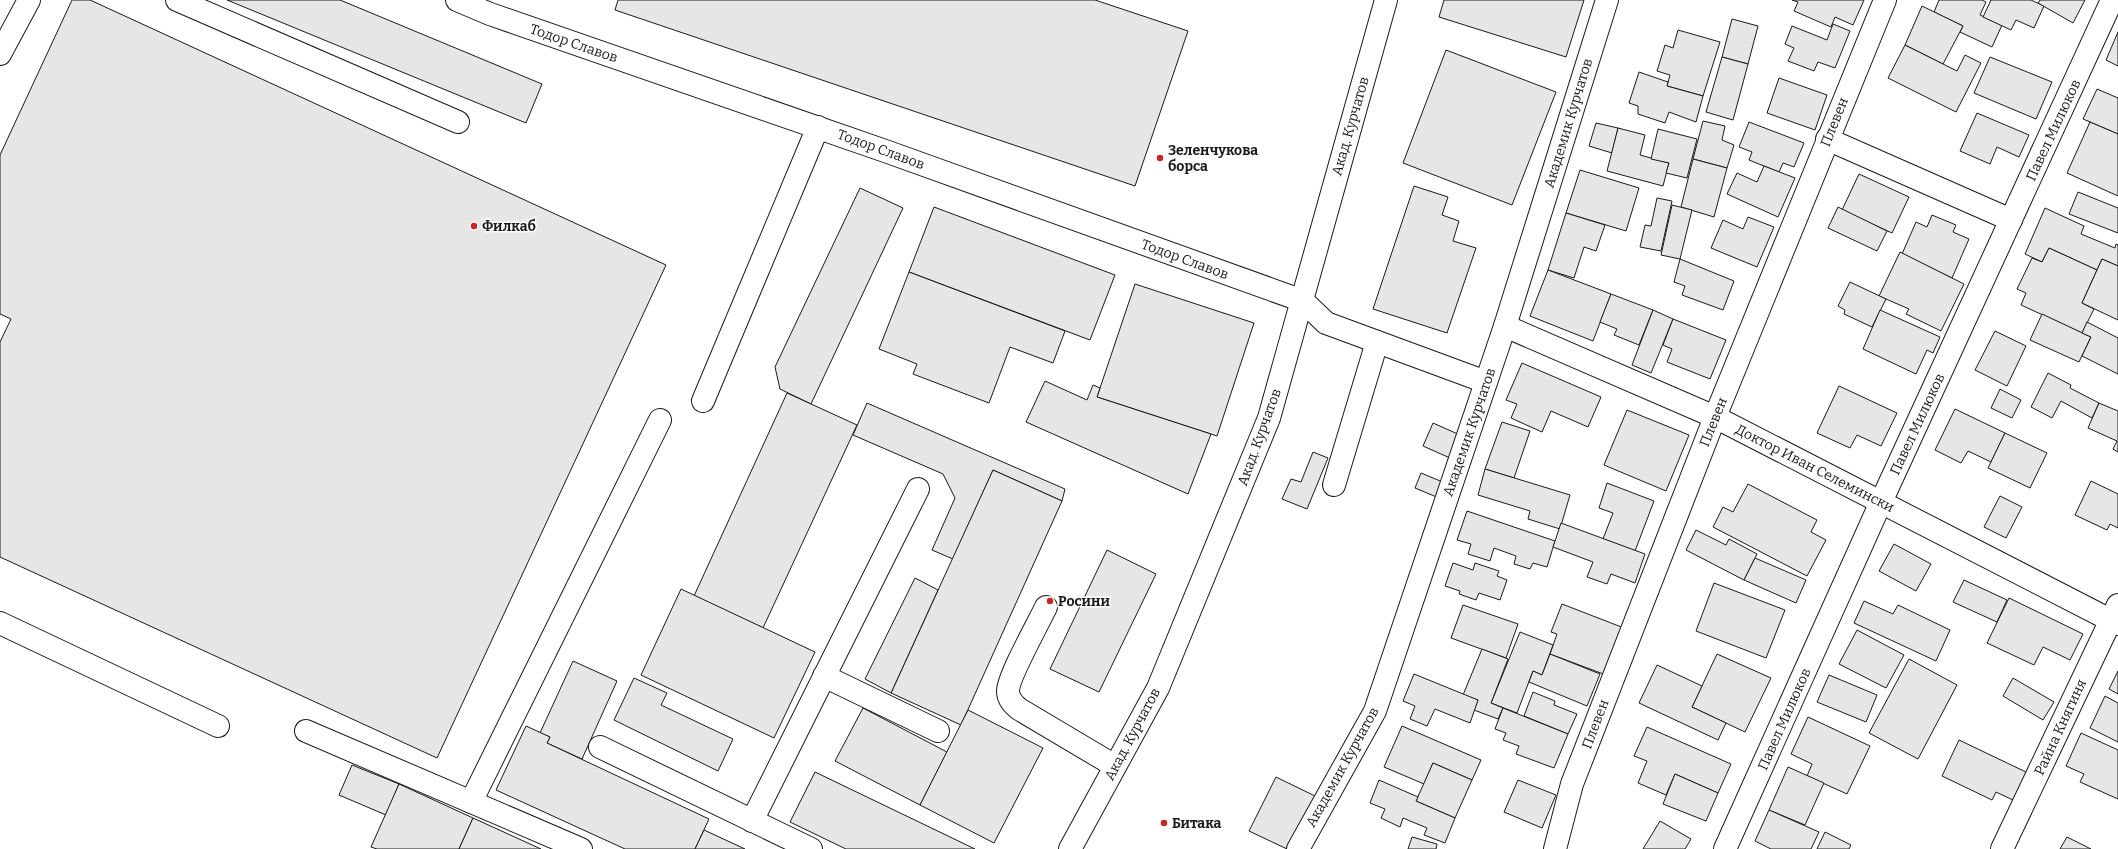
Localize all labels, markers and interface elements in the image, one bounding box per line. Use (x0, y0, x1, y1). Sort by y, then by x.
street label: Тодор Славов (528, 21, 620, 66)
street label: Академик Курчатов (1541, 56, 1596, 190)
street label: Акад. Курчатов (1328, 75, 1373, 178)
street label: Павел Милюков (2022, 77, 2084, 184)
street label: Плевен (1817, 95, 1852, 149)
street label: Тодор Славов (835, 126, 927, 173)
place label: Зеленчукова борса (1168, 142, 1258, 175)
marker: Зеленчукова борса (1155, 153, 1165, 163)
place label: Филкаб (482, 218, 536, 235)
marker: Филкаб (469, 221, 479, 231)
street label: Тодор Славов (1139, 236, 1231, 283)
street label: Академик Курчатов (1440, 366, 1499, 499)
street label: Павел Милюков (1886, 371, 1948, 478)
street label: Акад. Курчатов (1234, 386, 1285, 488)
street label: Плевен (1696, 395, 1731, 449)
street label: Доктор Иван Селемински (1733, 421, 1897, 516)
place label: Росини (1058, 593, 1110, 610)
marker: Росини (1045, 596, 1055, 606)
street label: Павел Милюков (1754, 665, 1815, 773)
street label: Райна Княгиня (2031, 676, 2090, 778)
street label: Акад. Курчатов (1101, 685, 1164, 783)
street label: Плевен (1578, 697, 1613, 751)
street label: Академик Курчатов (1302, 704, 1383, 830)
place label: Битака (1172, 815, 1221, 832)
marker: Битака (1159, 818, 1169, 828)

